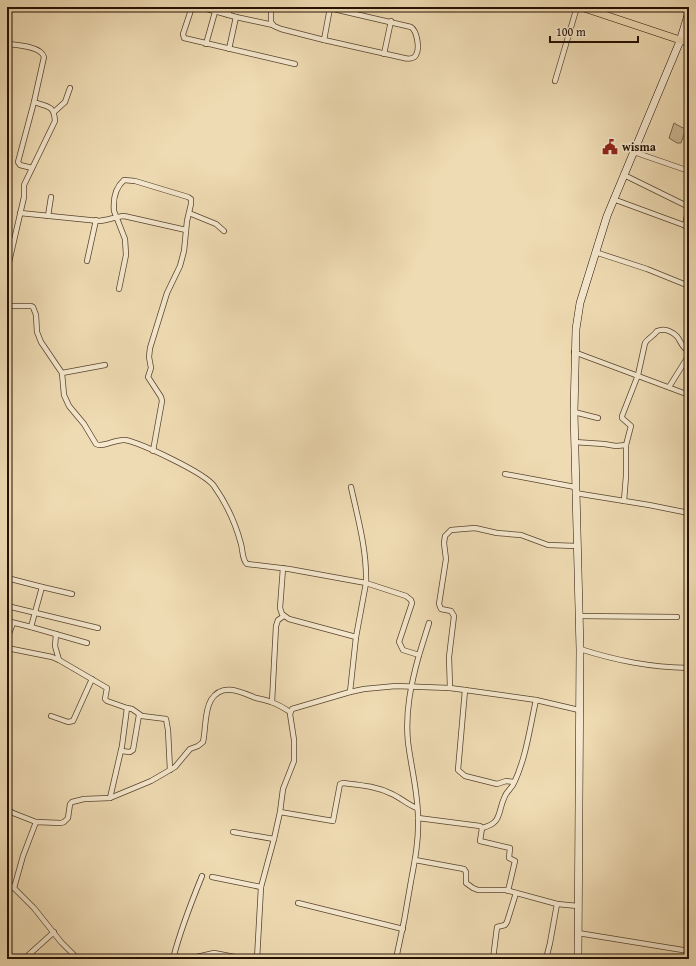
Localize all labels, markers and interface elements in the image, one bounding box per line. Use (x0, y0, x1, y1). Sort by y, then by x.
scale bar (550, 18, 638, 44)
text: 100 m (556, 23, 586, 40)
public building icon: wisma (601, 138, 619, 156)
place label: wisma (622, 138, 657, 155)

